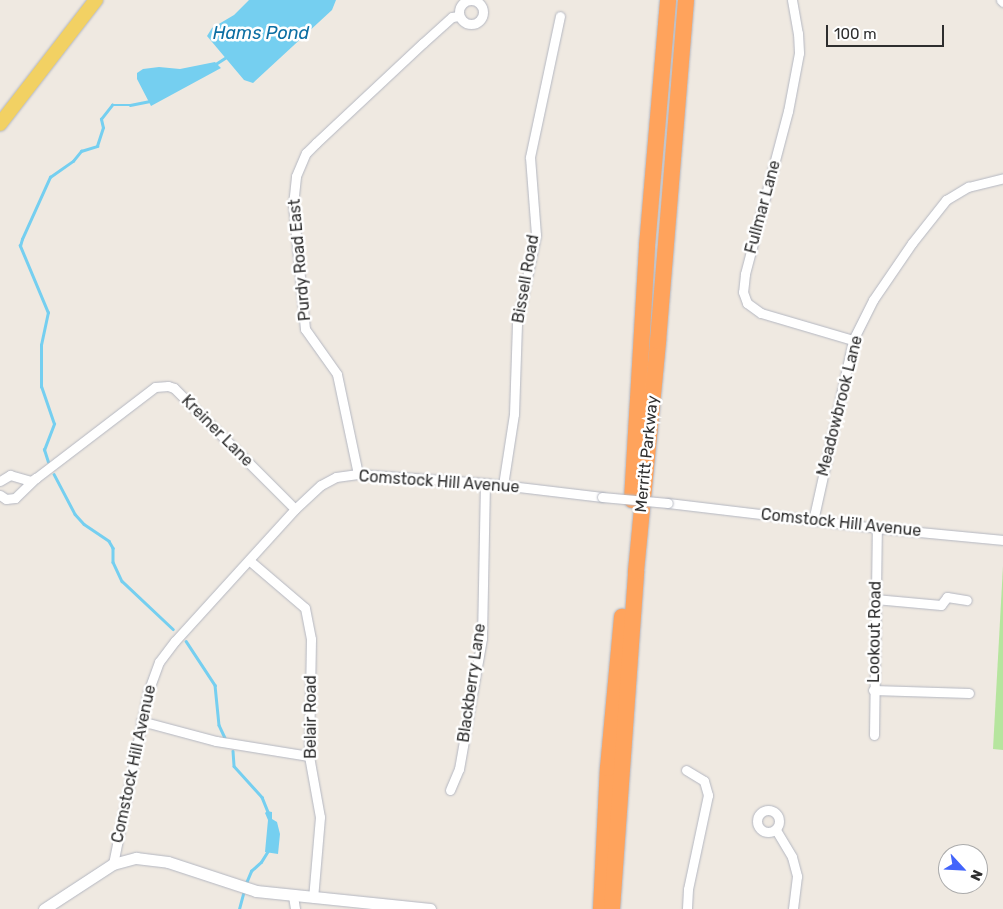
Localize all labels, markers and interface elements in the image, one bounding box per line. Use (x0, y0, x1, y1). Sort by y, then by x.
scale bar (828, 15, 946, 47)
water label: Hams Pond (213, 22, 309, 44)
text: 100 m (834, 25, 876, 43)
street label: Fullmar Lane (741, 158, 785, 256)
street label: Purdy Road East (285, 198, 315, 322)
street label: Bissell Road (509, 233, 543, 325)
street label: Meadowbrook Lane (813, 334, 867, 478)
street label: Kreiner Lane (177, 391, 257, 471)
street label: Merritt Parkway (631, 395, 663, 513)
street label: Comstock Hill Avenue (358, 467, 520, 497)
street label: Comstock Hill Avenue (760, 505, 922, 541)
street label: Lookout Road (865, 581, 885, 683)
street label: Blackberry Lane (454, 622, 490, 744)
street label: Belair Road (301, 675, 321, 759)
street label: Comstock Hill Avenue (108, 683, 160, 845)
north arrow (938, 844, 988, 894)
text: N (966, 867, 986, 883)

